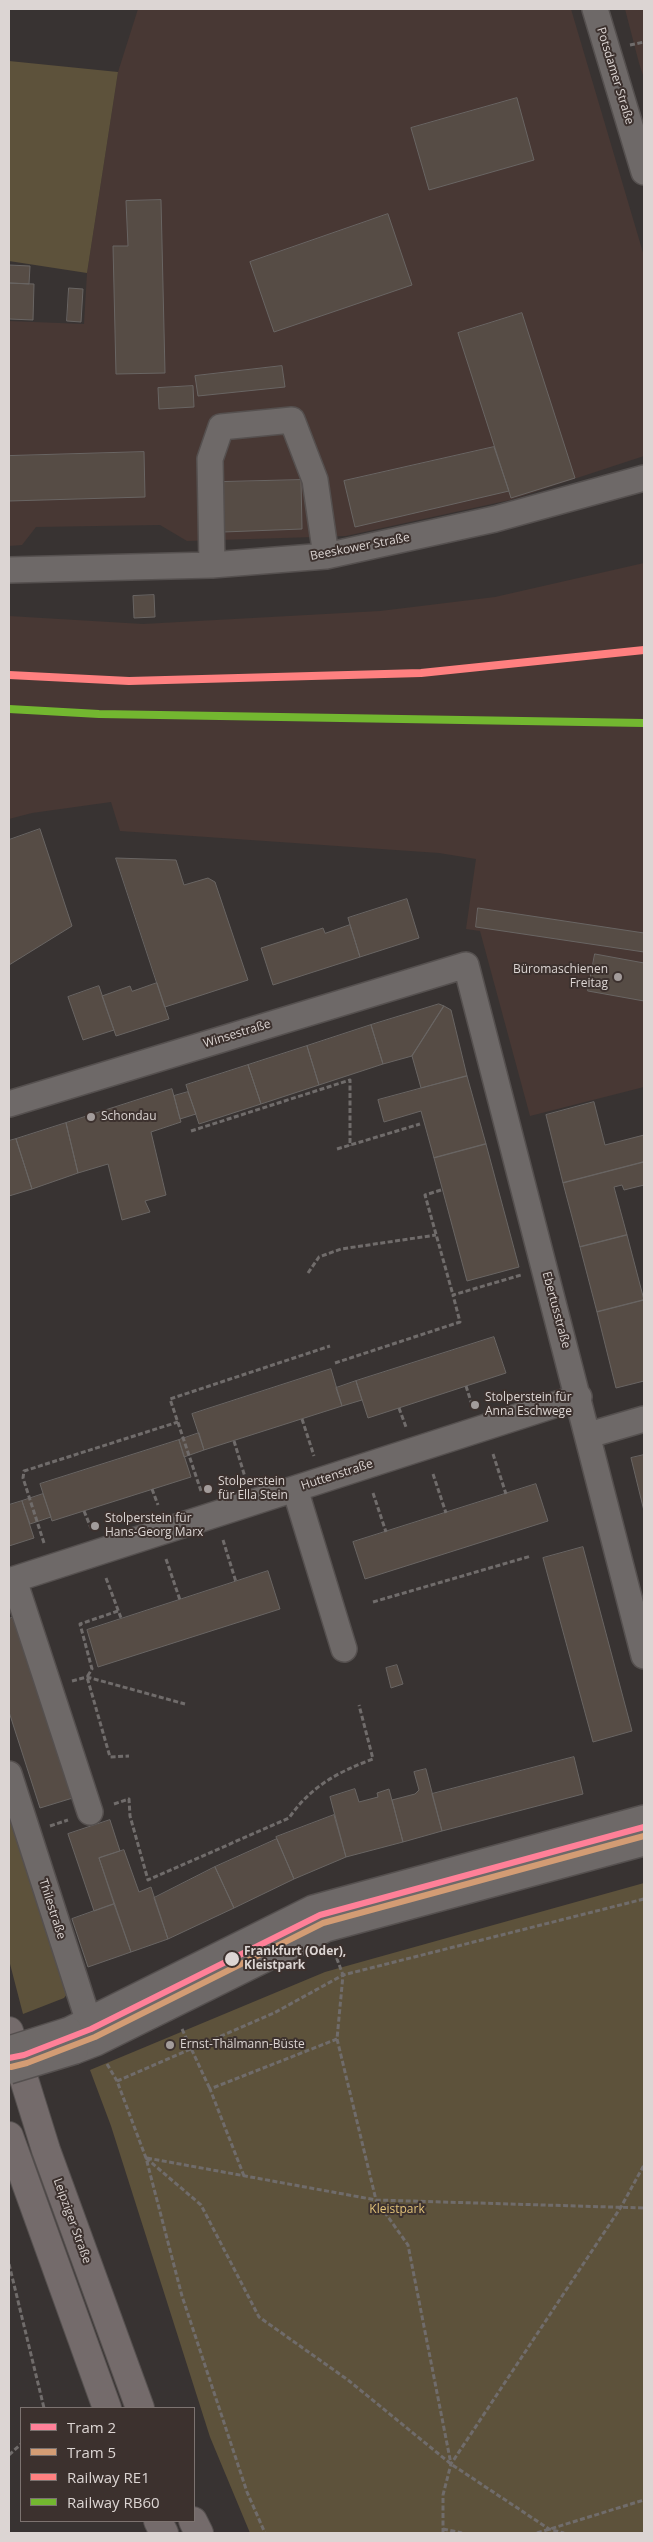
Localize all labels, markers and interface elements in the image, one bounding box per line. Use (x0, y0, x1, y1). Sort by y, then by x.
street label: Potsdamer Straße (593, 26, 637, 126)
street label: Beeskower Straße (309, 530, 411, 564)
place label: Büromaschienen Freitag (513, 963, 608, 991)
marker: Büromaschienen Freitag (612, 971, 624, 983)
street label: Winsestraße (202, 1017, 272, 1051)
place label: Schondau (101, 1110, 157, 1124)
marker: Schondau (85, 1111, 97, 1123)
street label: Ebertusstraße (539, 1270, 573, 1350)
place label: Stolperstein für Anna Eschwege (485, 1391, 572, 1419)
marker: Stolperstein für Anna Eschwege (469, 1399, 481, 1411)
street label: Huttenstraße (299, 1457, 375, 1493)
place label: Stolperstein für Ella Stein (218, 1475, 288, 1503)
marker: Stolperstein für Ella Stein (202, 1483, 214, 1495)
place label: Stolperstein für Hans-Georg Marx (105, 1512, 203, 1540)
marker: Stolperstein für Hans-Georg Marx (89, 1520, 101, 1532)
street label: Thilestraße (35, 1877, 69, 1941)
place label: Frankfurt (Oder), Kleistpark (244, 1945, 346, 1973)
marker: Frankfurt (Oder), Kleistpark (223, 1950, 241, 1968)
place label: Ernst-Thälmann-Büste (180, 2038, 305, 2052)
marker: Ernst-Thälmann-Büste (164, 2039, 176, 2051)
street label: Leipziger Straße (50, 2176, 94, 2266)
park label: Kleistpark (369, 2203, 425, 2217)
legend (20, 2407, 195, 2522)
text: Tram 2 (67, 2417, 116, 2437)
text: Tram 5 (67, 2442, 116, 2462)
text: Railway RE1 (67, 2467, 150, 2487)
text: Railway RB60 (67, 2492, 160, 2512)

